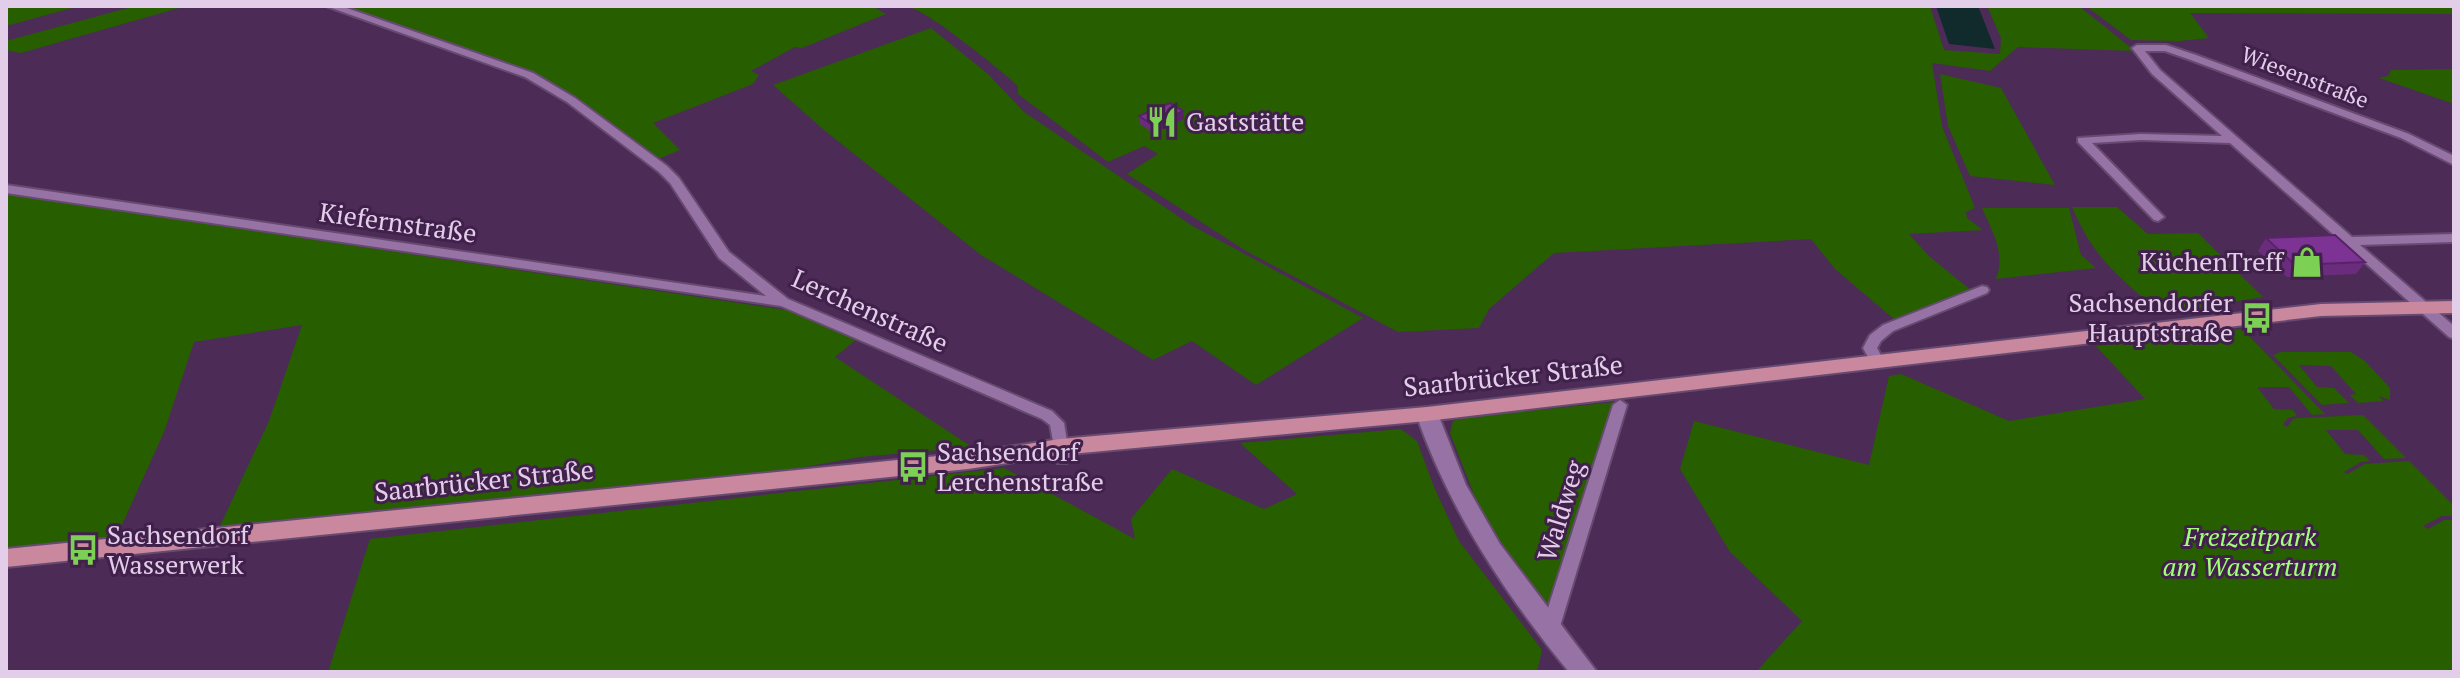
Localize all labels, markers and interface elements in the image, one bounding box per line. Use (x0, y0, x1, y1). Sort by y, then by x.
street label: Wiesenstraße (2237, 39, 2373, 114)
place label: Gaststätte (1186, 104, 1304, 138)
restaurant icon: Gaststätte (1145, 105, 1179, 139)
street label: Kiefernstraße (317, 194, 479, 250)
place label: KüchenTreff (2140, 244, 2285, 278)
shop icon: KüchenTreff (2290, 245, 2324, 279)
street label: Lerchenstraße (787, 261, 954, 360)
place label: Sachsendorfer Hauptstraße (2068, 285, 2233, 349)
bus stop icon: Sachsendorfer Hauptstraße (2240, 301, 2274, 335)
street label: Saarbrücker Straße (1402, 347, 1624, 403)
place label: Sachsendorf Lerchenstraße (937, 434, 1104, 498)
bus stop icon: Sachsendorf Lerchenstraße (896, 450, 930, 484)
street label: Saarbrücker Straße (373, 452, 595, 508)
street label: Waldweg (1529, 456, 1592, 565)
place label: Sachsendorf Wasserwerk (107, 517, 251, 581)
park label: Freizeitpark am Wasserturm (2162, 519, 2338, 583)
bus stop icon: Sachsendorf Wasserwerk (66, 533, 100, 567)

